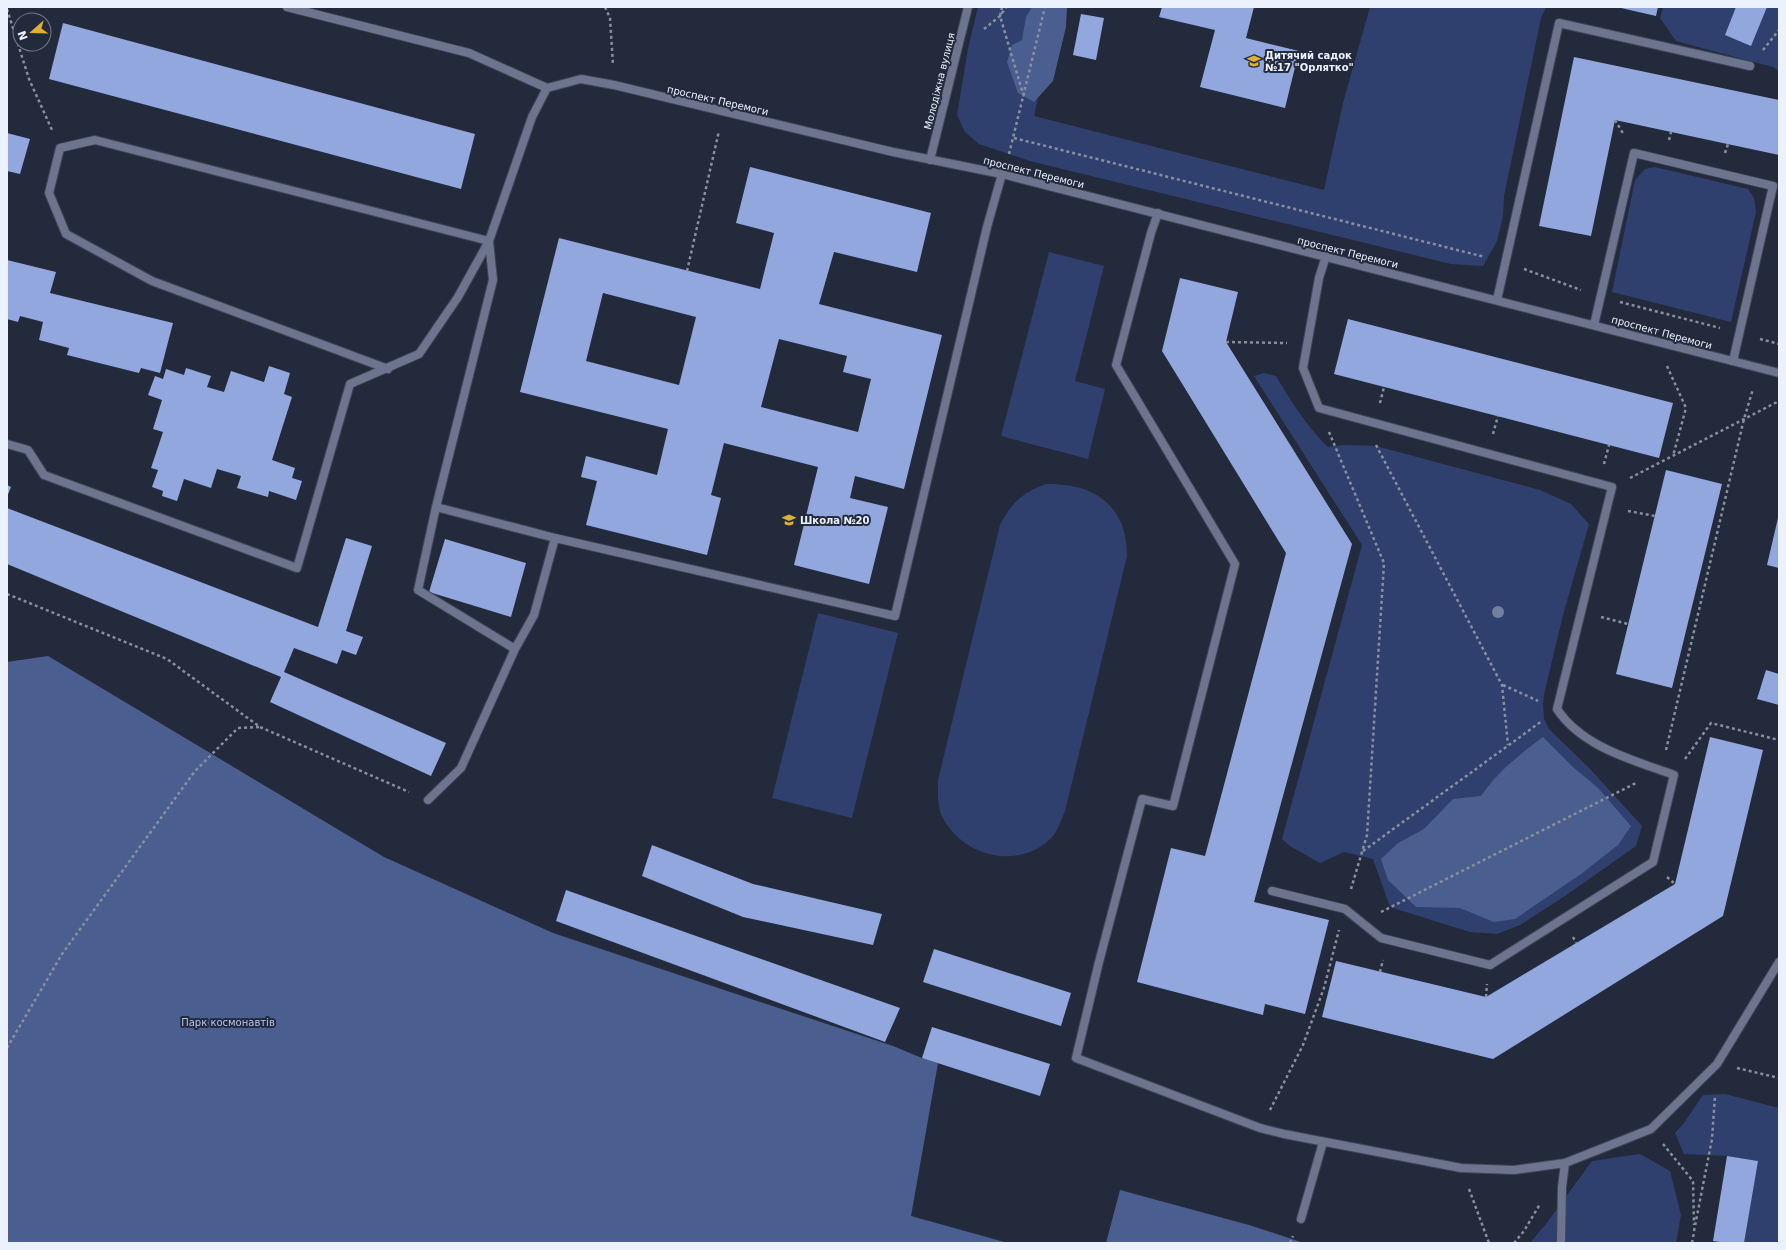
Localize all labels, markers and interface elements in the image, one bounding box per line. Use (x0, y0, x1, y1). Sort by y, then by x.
north arrow (12, 12, 52, 52)
text: N (15, 29, 31, 42)
street label: Молодіжна вулиця (922, 32, 957, 131)
place label: Дитячий садок №17 "Орлятко" (1265, 50, 1354, 73)
school or university icon: Дитячий садок №17 "Орлятко" (1246, 53, 1262, 69)
street label: проспект Перемоги (666, 83, 770, 118)
street label: проспект Перемоги (982, 155, 1086, 190)
street label: проспект Перемоги (1296, 235, 1400, 270)
street label: проспект Перемоги (1610, 314, 1713, 351)
school or university icon: Школа №20 (781, 512, 797, 528)
place label: Школа №20 (800, 515, 870, 526)
park label: Парк космонавтів (181, 1017, 275, 1028)

